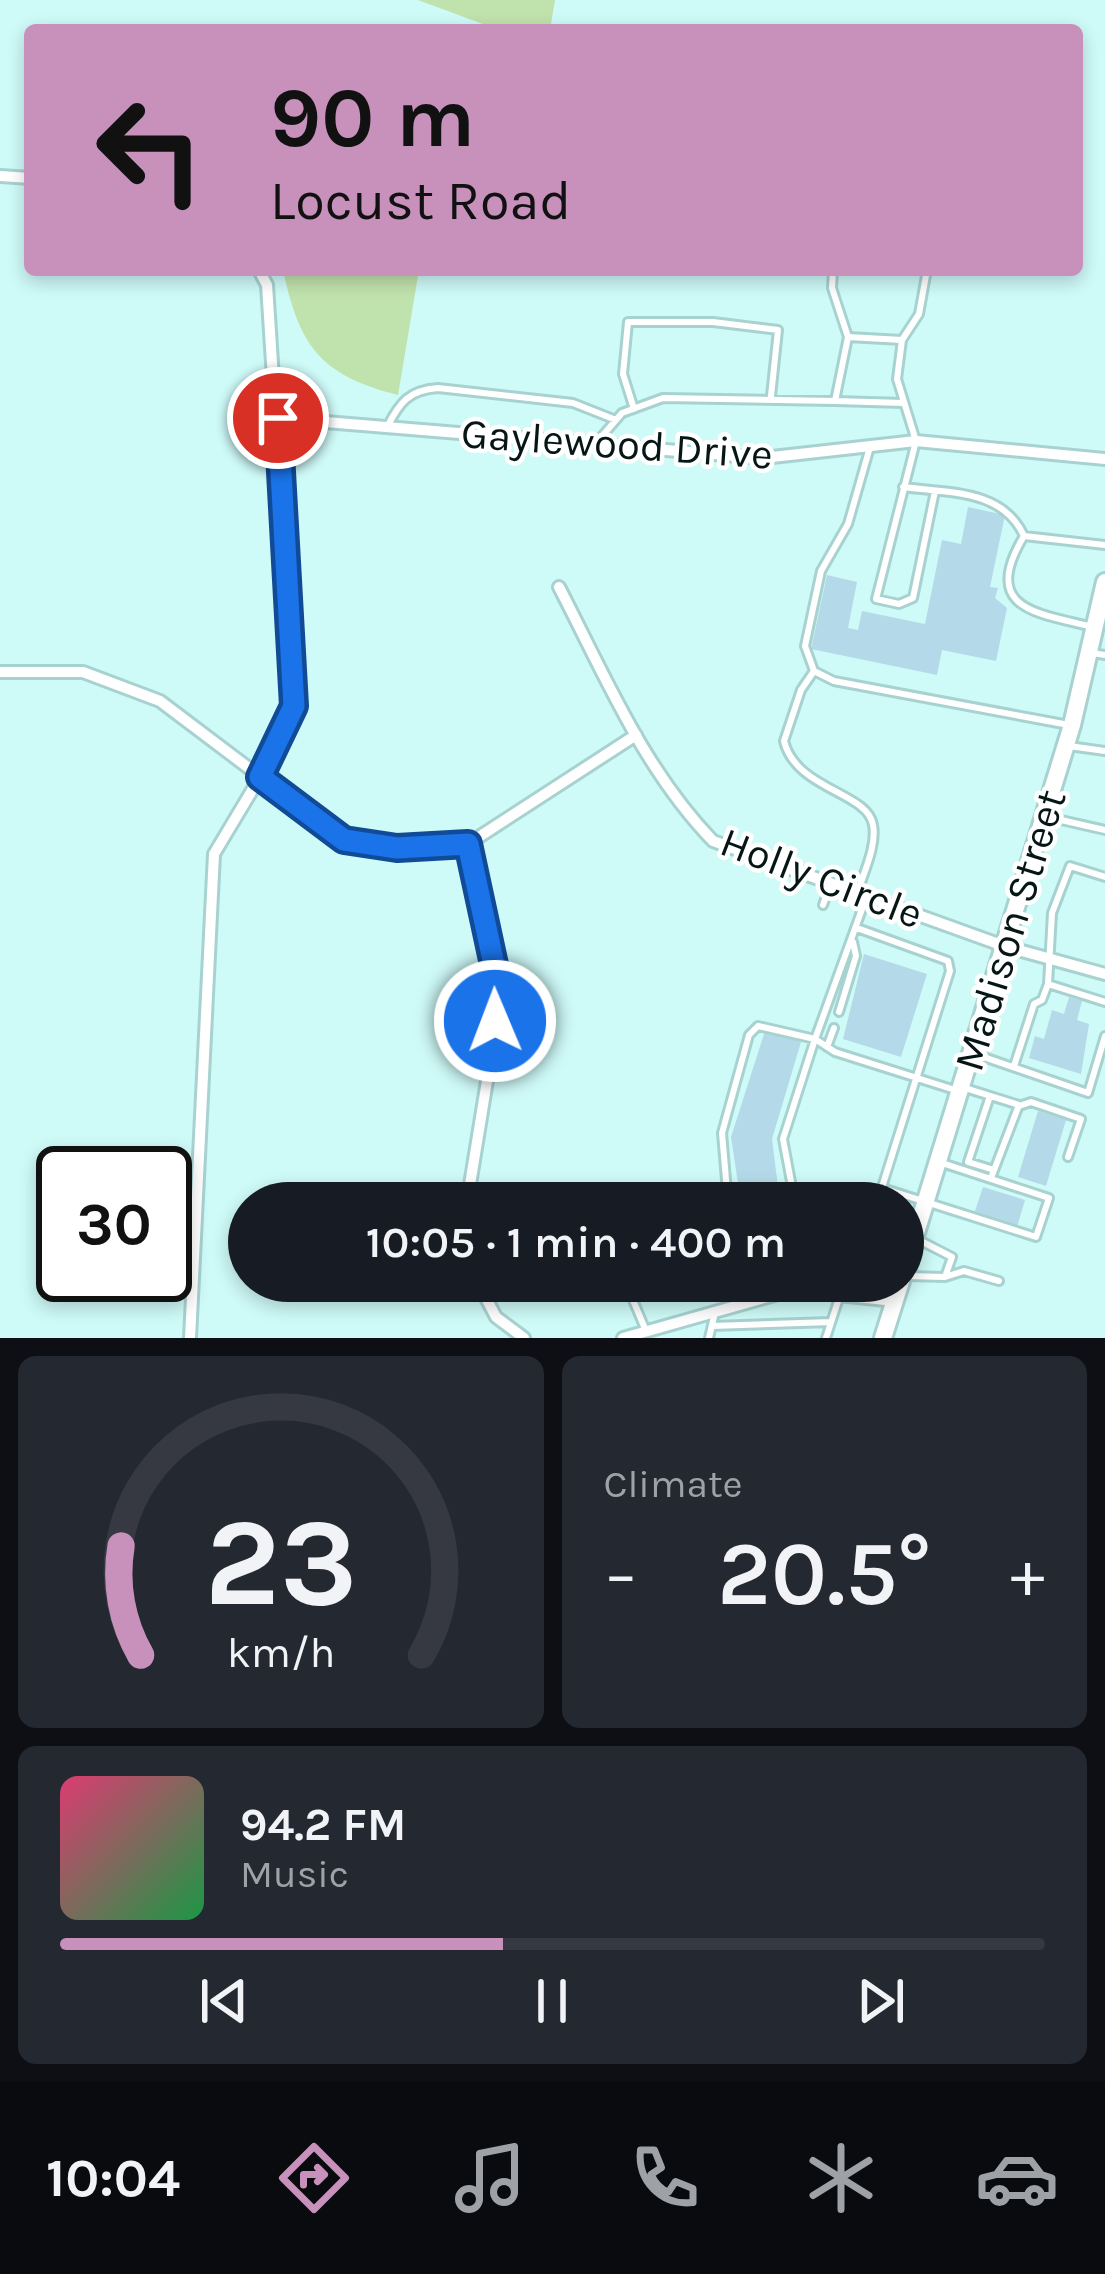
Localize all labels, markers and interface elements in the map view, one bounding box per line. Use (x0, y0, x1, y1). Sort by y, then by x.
text: 90 m (270, 69, 475, 167)
icon: left (72, 72, 228, 228)
text: Locust Road (270, 169, 571, 233)
pin (227, 367, 329, 469)
icon: arrive (245, 385, 311, 451)
street label: Gaylewood Drive (459, 408, 774, 480)
street label: Madison Street (943, 783, 1077, 1077)
street label: Holly Circle (713, 817, 930, 939)
position arrow (432, 958, 558, 1084)
speed limit sign: 30 (36, 1146, 192, 1302)
text: 10:05 · 1 min · 400 m (366, 1216, 786, 1268)
text: Climate (604, 1461, 743, 1507)
text: 23 (204, 1490, 357, 1635)
text: 20.5° (717, 1521, 931, 1627)
text: − (604, 1535, 638, 1613)
text: + (1010, 1535, 1045, 1613)
text: km/h (226, 1628, 335, 1678)
text: 94.2 FM (240, 1799, 406, 1851)
text: Music (240, 1851, 349, 1897)
icon: previous (191, 1968, 257, 2034)
icon: pause (519, 1968, 585, 2034)
icon: next (848, 1968, 914, 2034)
icon: directions (272, 2136, 356, 2220)
icon: music (448, 2136, 532, 2220)
icon: phone (623, 2136, 707, 2220)
icon: climate (799, 2136, 883, 2220)
icon: car (975, 2136, 1059, 2220)
text: 10:04 (46, 2146, 180, 2210)

